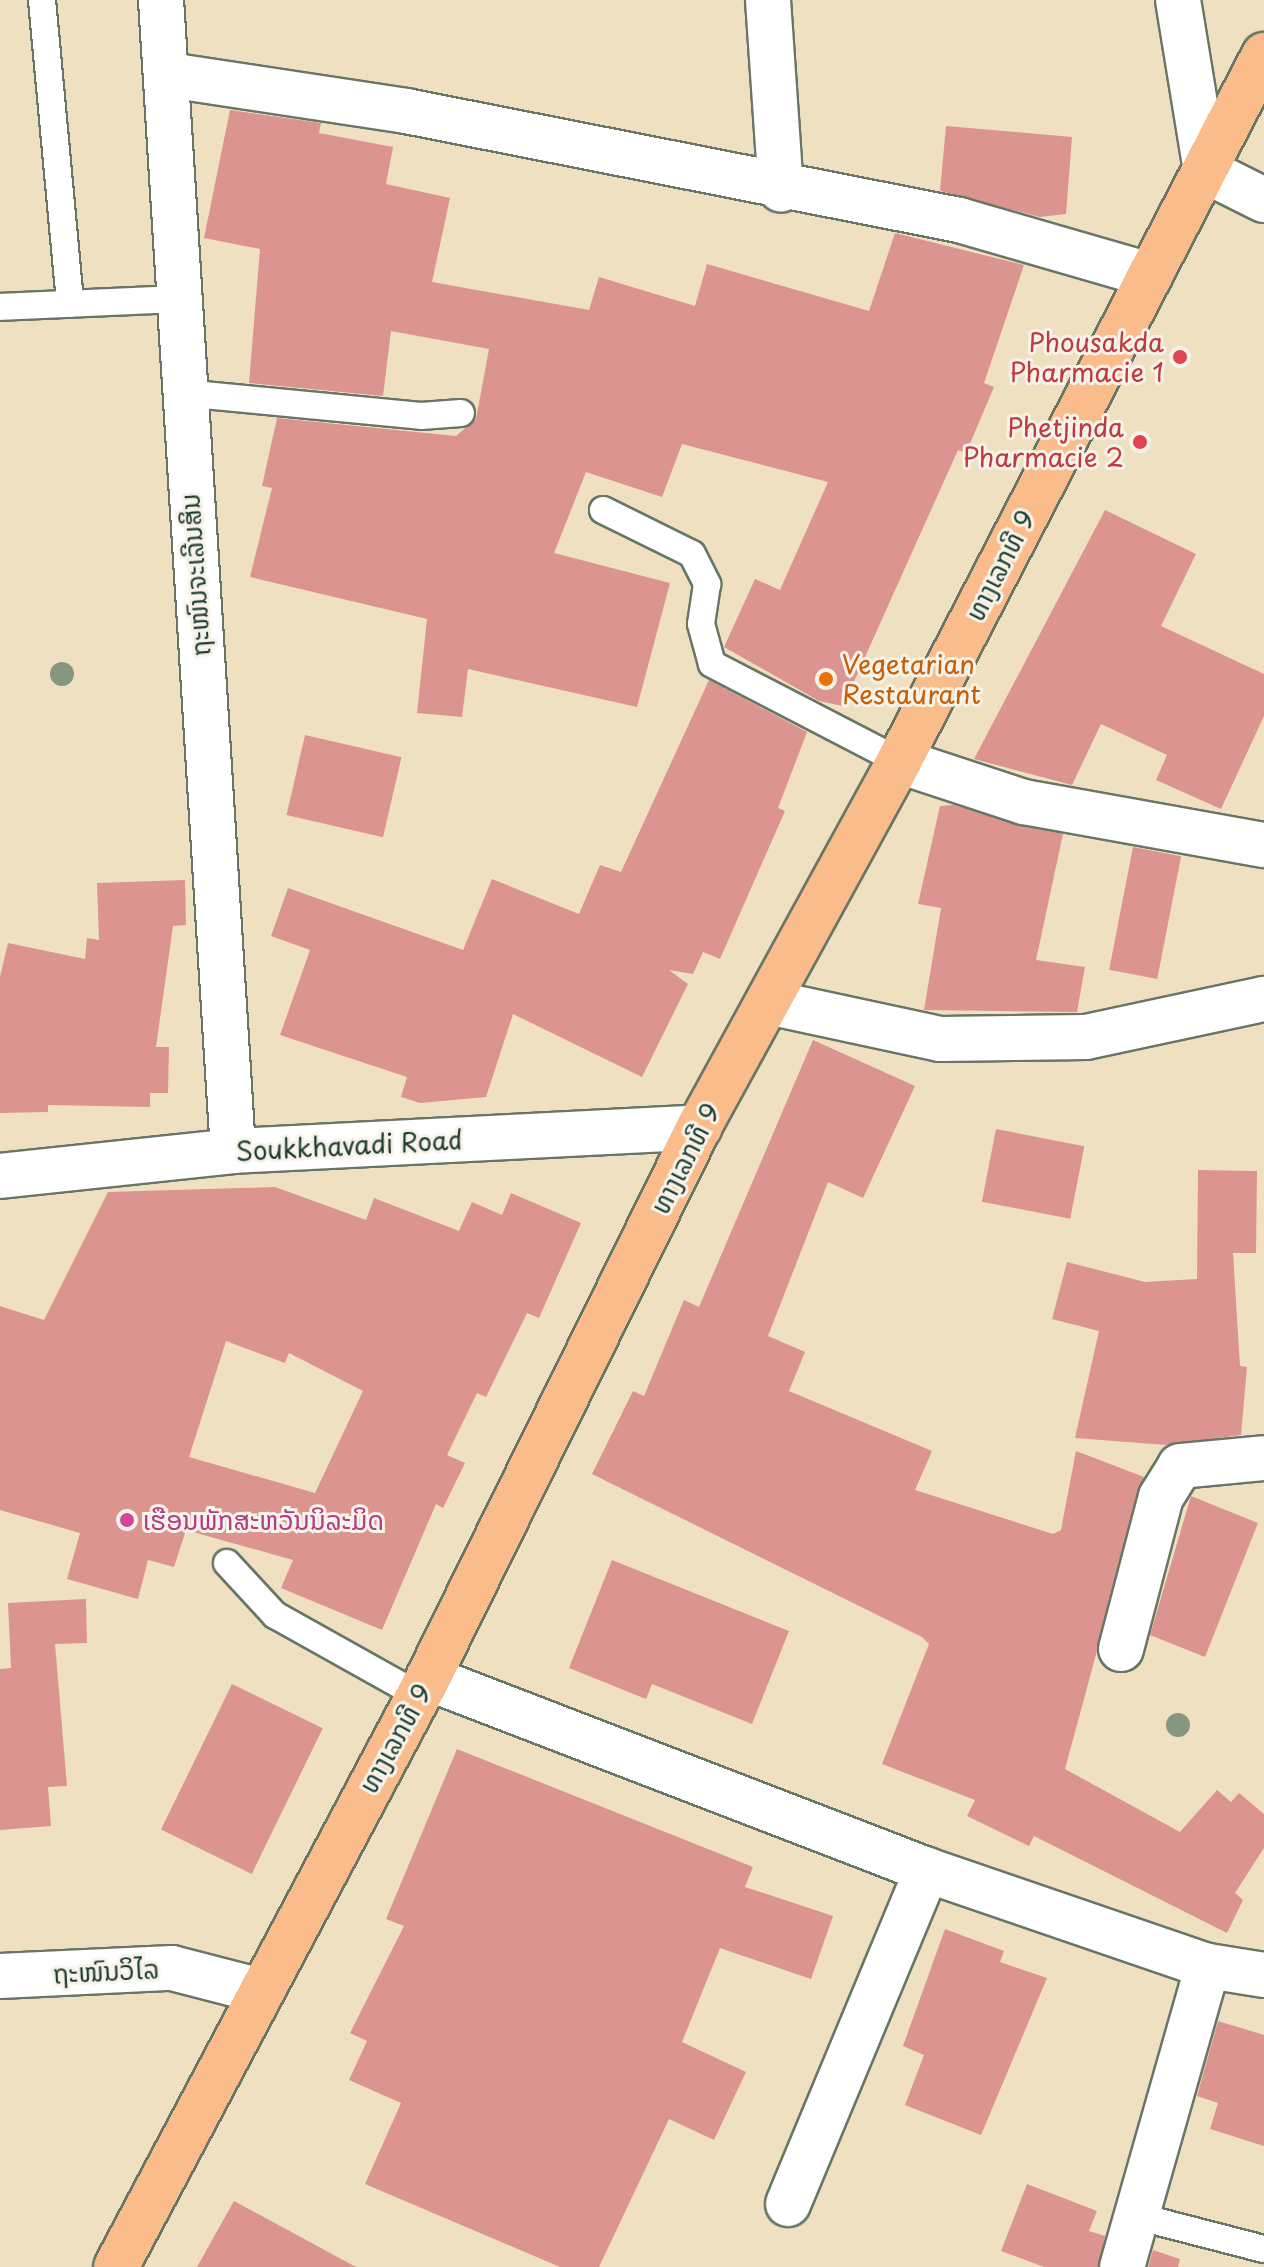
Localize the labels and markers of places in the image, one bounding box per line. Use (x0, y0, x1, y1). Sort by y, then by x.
place label: Phousakda Pharmacie 1 (1008, 326, 1164, 388)
marker: Phousakda Pharmacie 1 (1171, 348, 1189, 366)
place label: Phetjinda Pharmacie 2 (961, 411, 1124, 472)
marker: Phetjinda Pharmacie 2 (1131, 433, 1149, 451)
place label: Vegetarian Restaurant (842, 648, 981, 710)
marker: Vegetarian Restaurant (817, 670, 835, 688)
place label: ເຮືອນພັກສະຫວັນນິລະມິດ (143, 1504, 384, 1536)
marker: ເຮືອນພັກສະຫວັນນິລະມິດ (118, 1511, 136, 1529)

